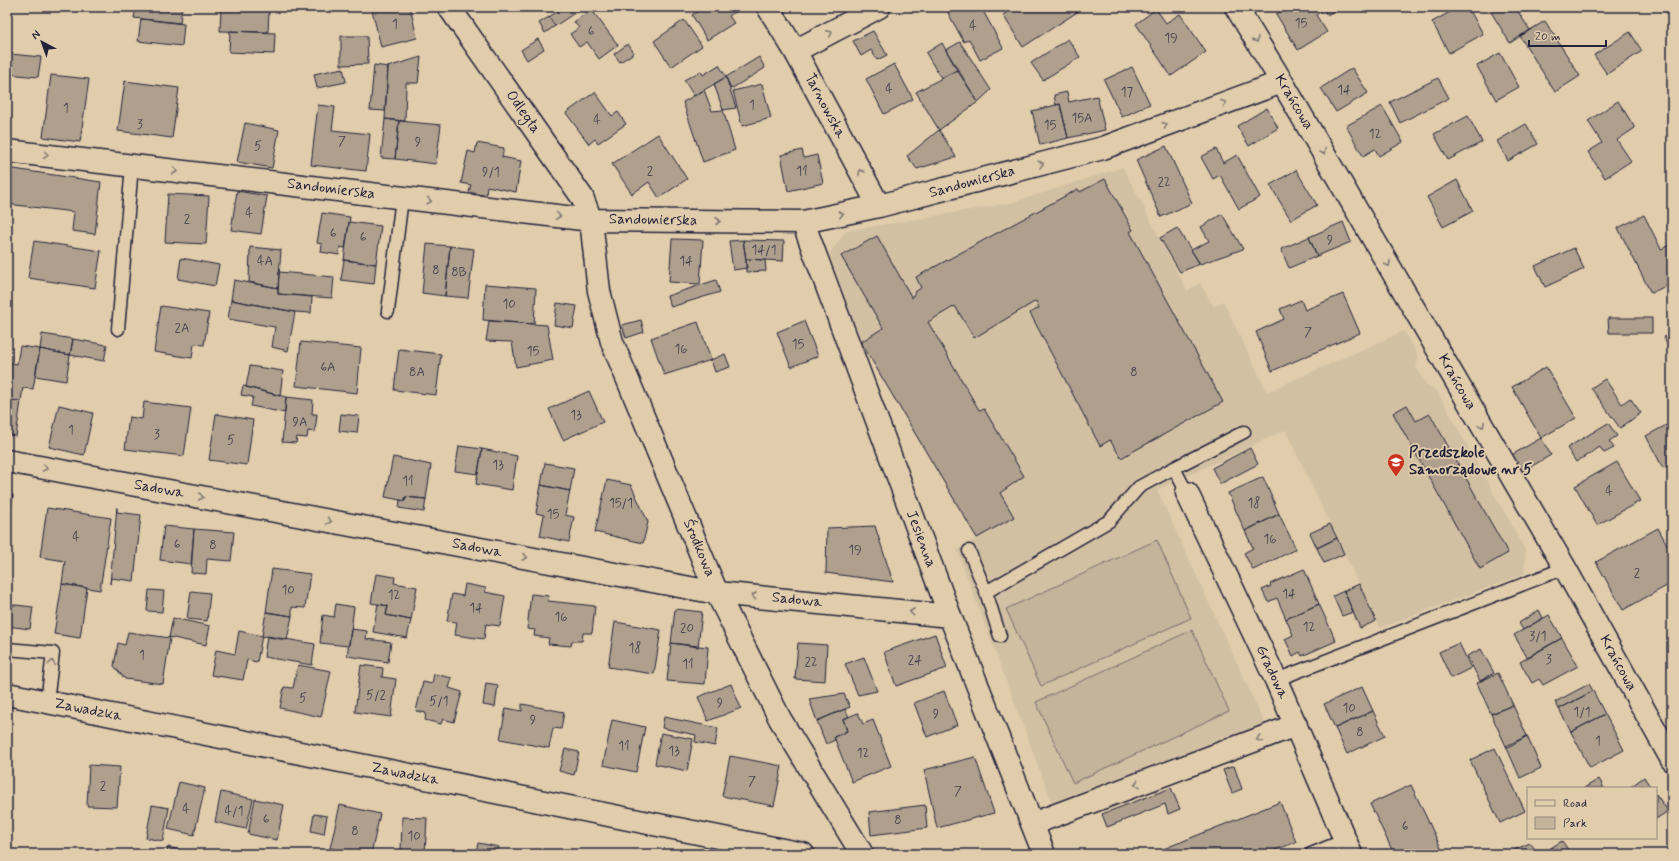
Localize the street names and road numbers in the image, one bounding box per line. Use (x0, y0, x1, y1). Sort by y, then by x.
street label: Tarnowska (800, 70, 851, 143)
street label: Krańcowa (1270, 71, 1318, 133)
street label: Odległa (500, 86, 545, 138)
street label: Sandomierska (927, 161, 1017, 203)
street label: Sandomierska (286, 174, 376, 204)
street label: Sandomierska (609, 209, 697, 231)
street label: Krańcowa (1433, 350, 1481, 414)
street label: Sadowa (132, 475, 187, 503)
street label: Jesienna (901, 507, 941, 571)
street label: Środkowa (678, 516, 721, 580)
street label: Sadowa (450, 533, 505, 563)
street label: Sadowa (771, 587, 824, 613)
street label: Krańcowa (1594, 631, 1642, 695)
street label: Gradowa (1251, 642, 1294, 703)
street label: Zawadzka (52, 694, 125, 727)
street label: Zawadzka (369, 758, 442, 791)

